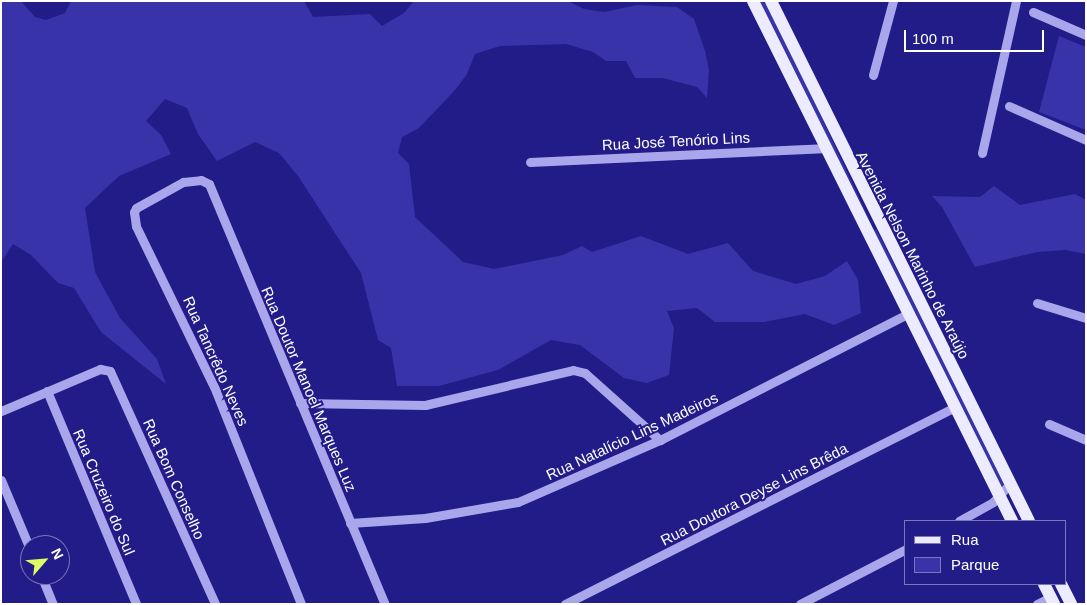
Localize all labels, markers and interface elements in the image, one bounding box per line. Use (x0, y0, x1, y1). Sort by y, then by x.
scale bar (907, 20, 1047, 52)
text: 100 m (912, 30, 954, 47)
street label: Rua José Tenório Lins (601, 128, 751, 154)
street label: Avenida Nelson Marinho de Araújo (852, 148, 974, 362)
street label: Rua Doutor Manoel Marques Luz (258, 284, 360, 494)
street label: Rua Tancrêdo Neves (179, 293, 253, 429)
street label: Rua Natalício Lins Madeiros (543, 388, 721, 484)
street label: Rua Bom Conselho (139, 416, 209, 542)
street label: Rua Cruzeiro do Sul (69, 426, 139, 558)
street label: Rua Doutora Deyse Lins Brêda (657, 439, 851, 549)
legend (904, 520, 1067, 585)
text: Rua (951, 531, 979, 548)
north arrow (20, 535, 70, 585)
text: N (48, 546, 67, 562)
text: Parque (951, 556, 999, 573)

